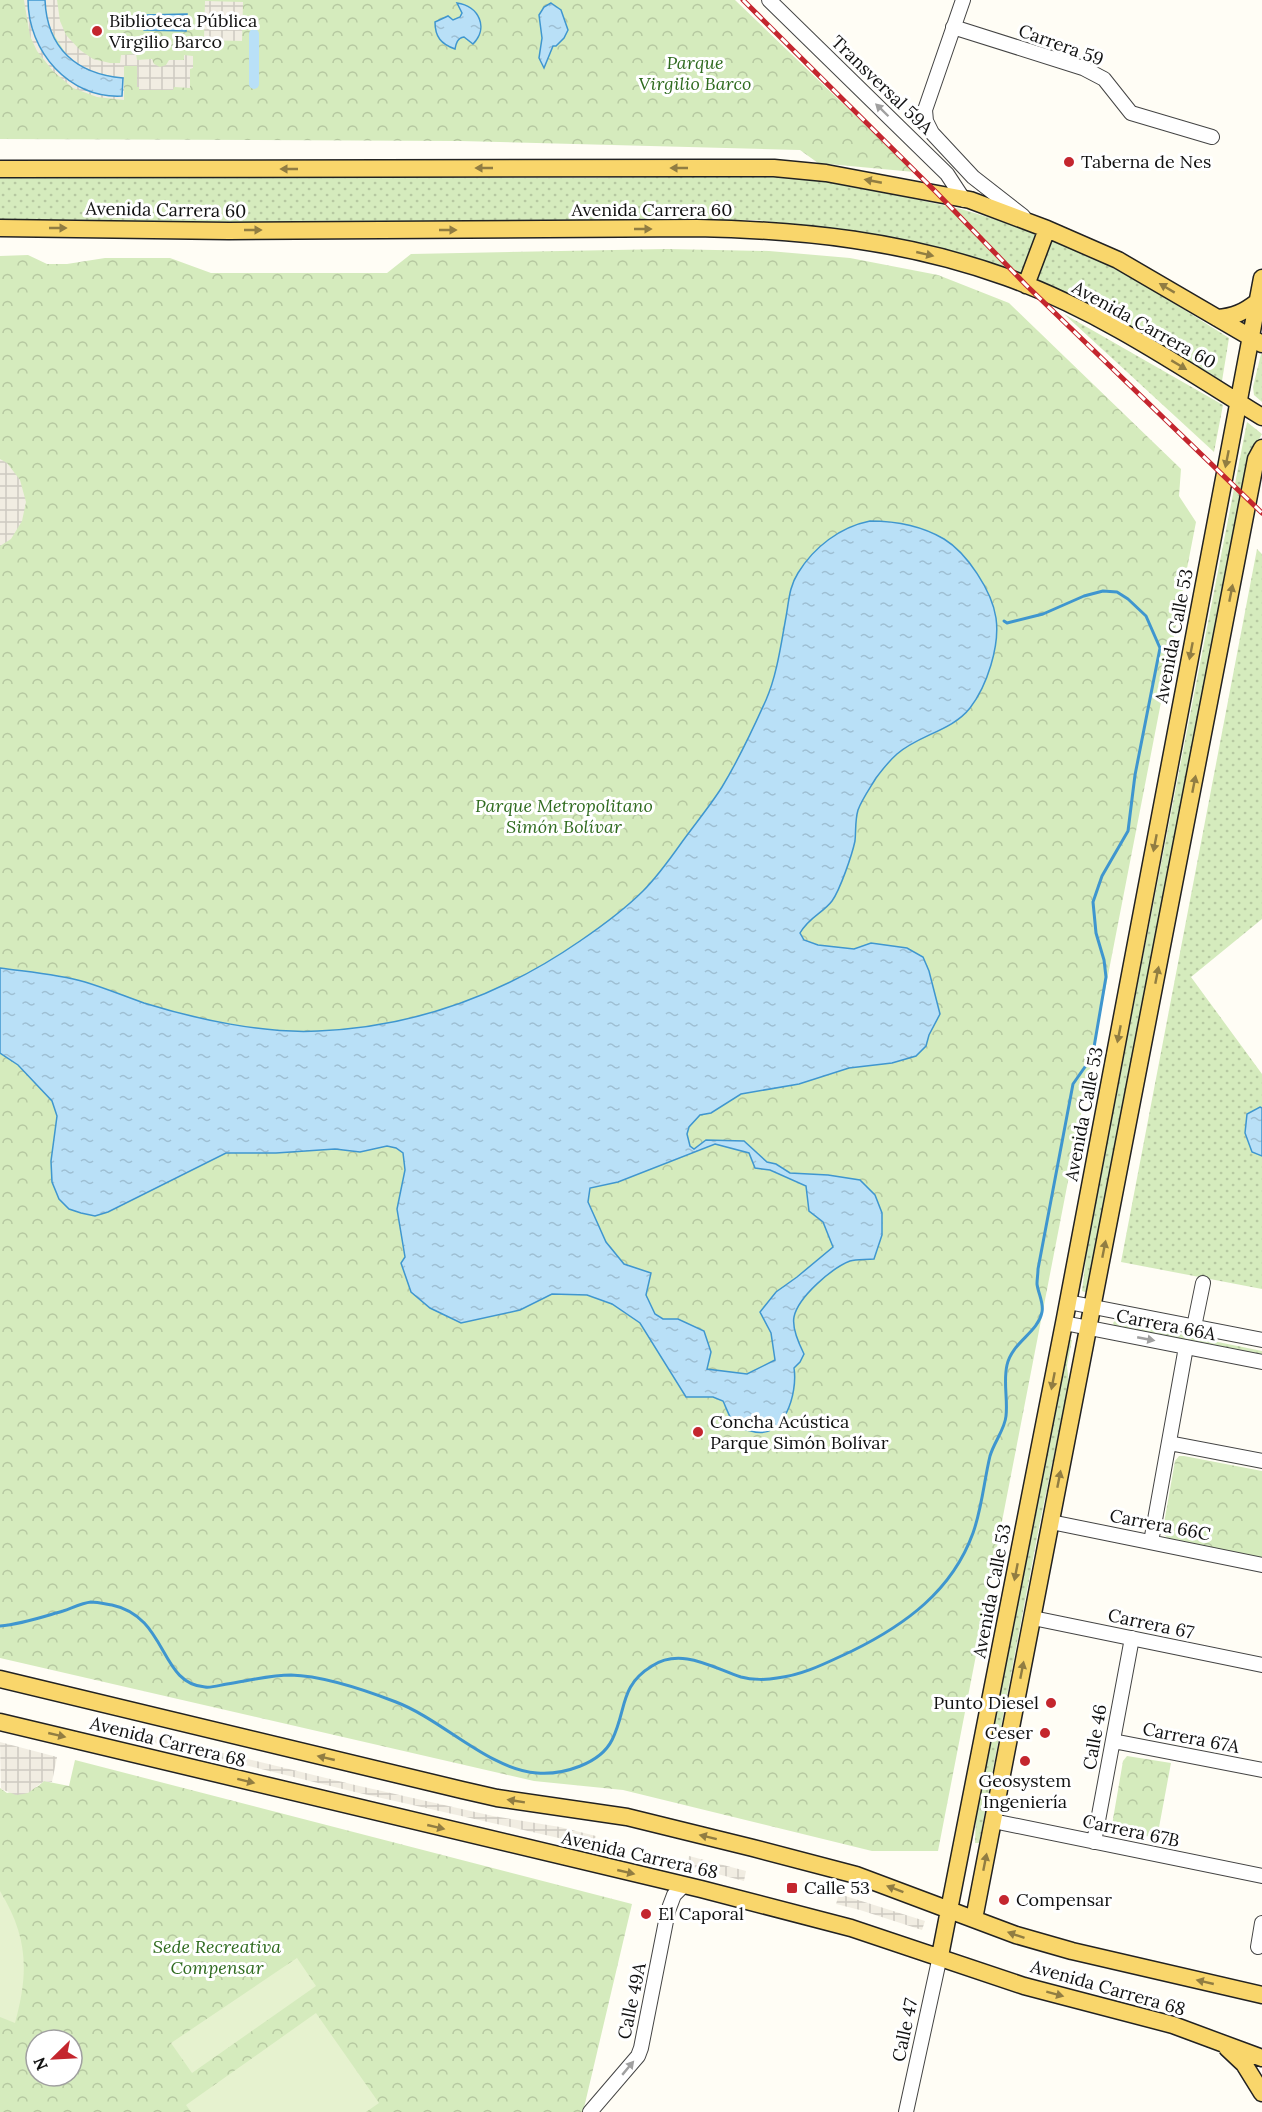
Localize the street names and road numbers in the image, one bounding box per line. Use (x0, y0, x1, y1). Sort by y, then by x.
street label: Carrera 59 (1015, 19, 1107, 71)
street label: Transversal 59A (827, 30, 939, 140)
street label: Avenida Carrera 60 (84, 197, 247, 222)
street label: Avenida Carrera 60 (571, 198, 732, 221)
street label: Avenida Carrera 60 (1067, 275, 1220, 374)
street label: Avenida Calle 53 (1149, 567, 1198, 706)
street label: Avenida Calle 53 (1059, 1045, 1108, 1184)
street label: Carrera 66A (1114, 1304, 1219, 1346)
street label: Carrera 66C (1108, 1503, 1213, 1546)
street label: Avenida Calle 53 (967, 1522, 1016, 1661)
street label: Carrera 67 (1106, 1603, 1196, 1644)
street label: Calle 46 (1077, 1702, 1112, 1772)
street label: Avenida Carrera 68 (87, 1711, 248, 1772)
street label: Carrera 67A (1141, 1717, 1242, 1758)
street label: Carrera 67B (1081, 1809, 1182, 1852)
street label: Avenida Carrera 68 (559, 1825, 721, 1884)
street label: Avenida Carrera 68 (1027, 1954, 1188, 2021)
street label: Calle 49A (612, 1960, 651, 2041)
street label: Calle 47 (887, 1996, 922, 2064)

